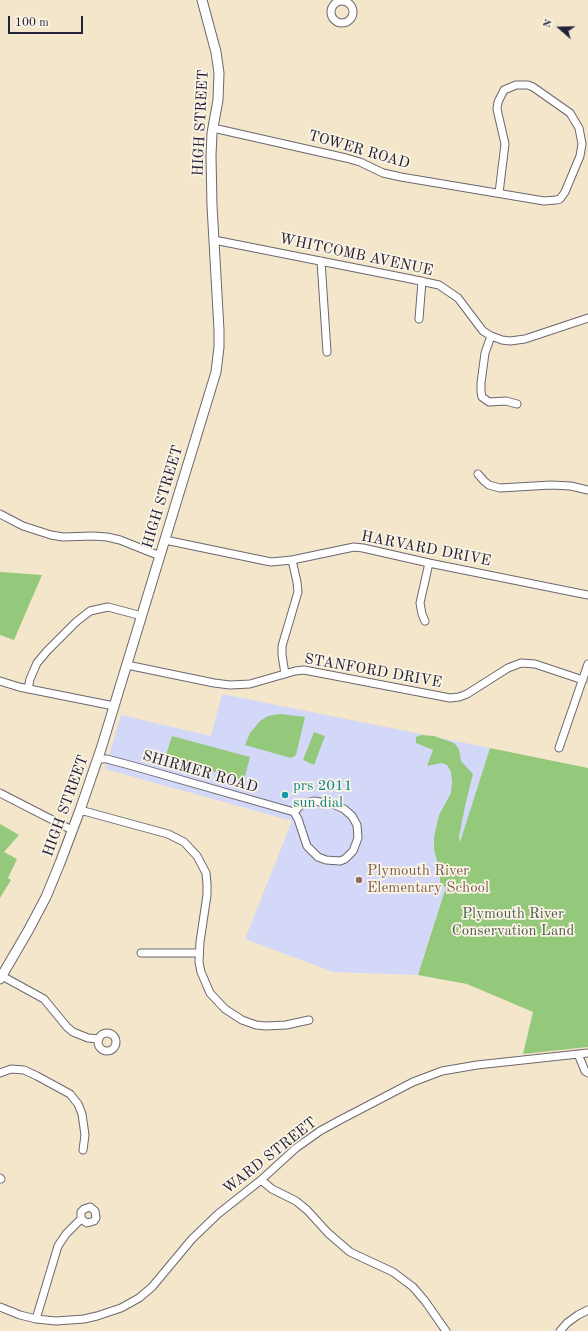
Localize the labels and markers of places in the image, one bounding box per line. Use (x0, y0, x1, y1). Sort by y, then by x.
place label: prs 2011 sun dial (293, 777, 352, 812)
marker: prs 2011 sun dial (280, 790, 290, 800)
place label: Plymouth River Elementary School (367, 862, 489, 897)
marker: Plymouth River Elementary School (354, 875, 364, 885)

